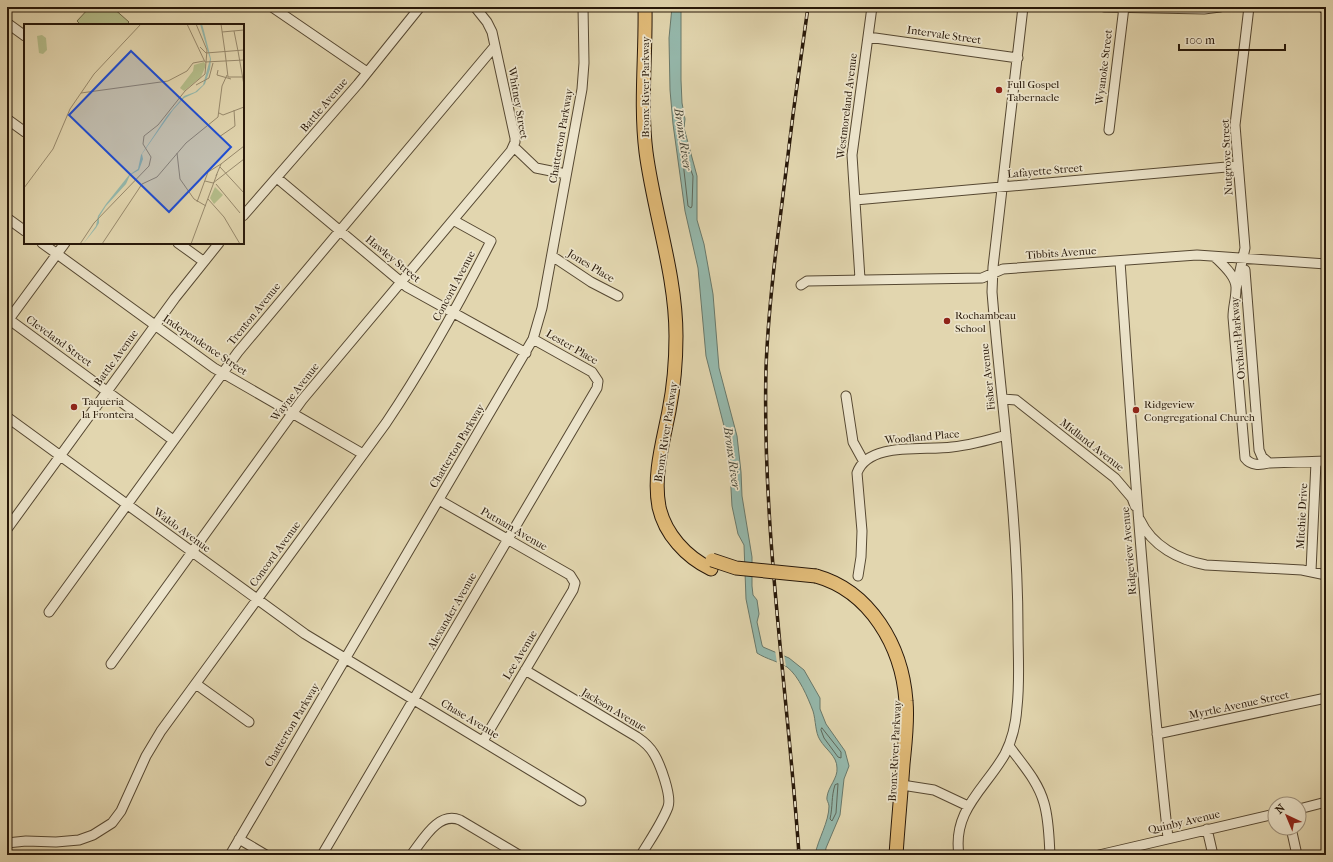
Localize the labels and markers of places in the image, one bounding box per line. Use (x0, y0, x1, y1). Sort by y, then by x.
place label: Full Gospel Tabernacle (1007, 78, 1060, 104)
marker: Full Gospel Tabernacle (994, 85, 1004, 95)
place label: Rochambeau School (955, 309, 1017, 335)
marker: Rochambeau School (942, 316, 952, 326)
place label: Taqueria la Frontera (81, 395, 135, 421)
place label: Ridgeview Congregational Church (1144, 398, 1256, 424)
marker: Taqueria la Frontera (69, 402, 79, 412)
marker: Ridgeview Congregational Church (1131, 405, 1141, 415)

